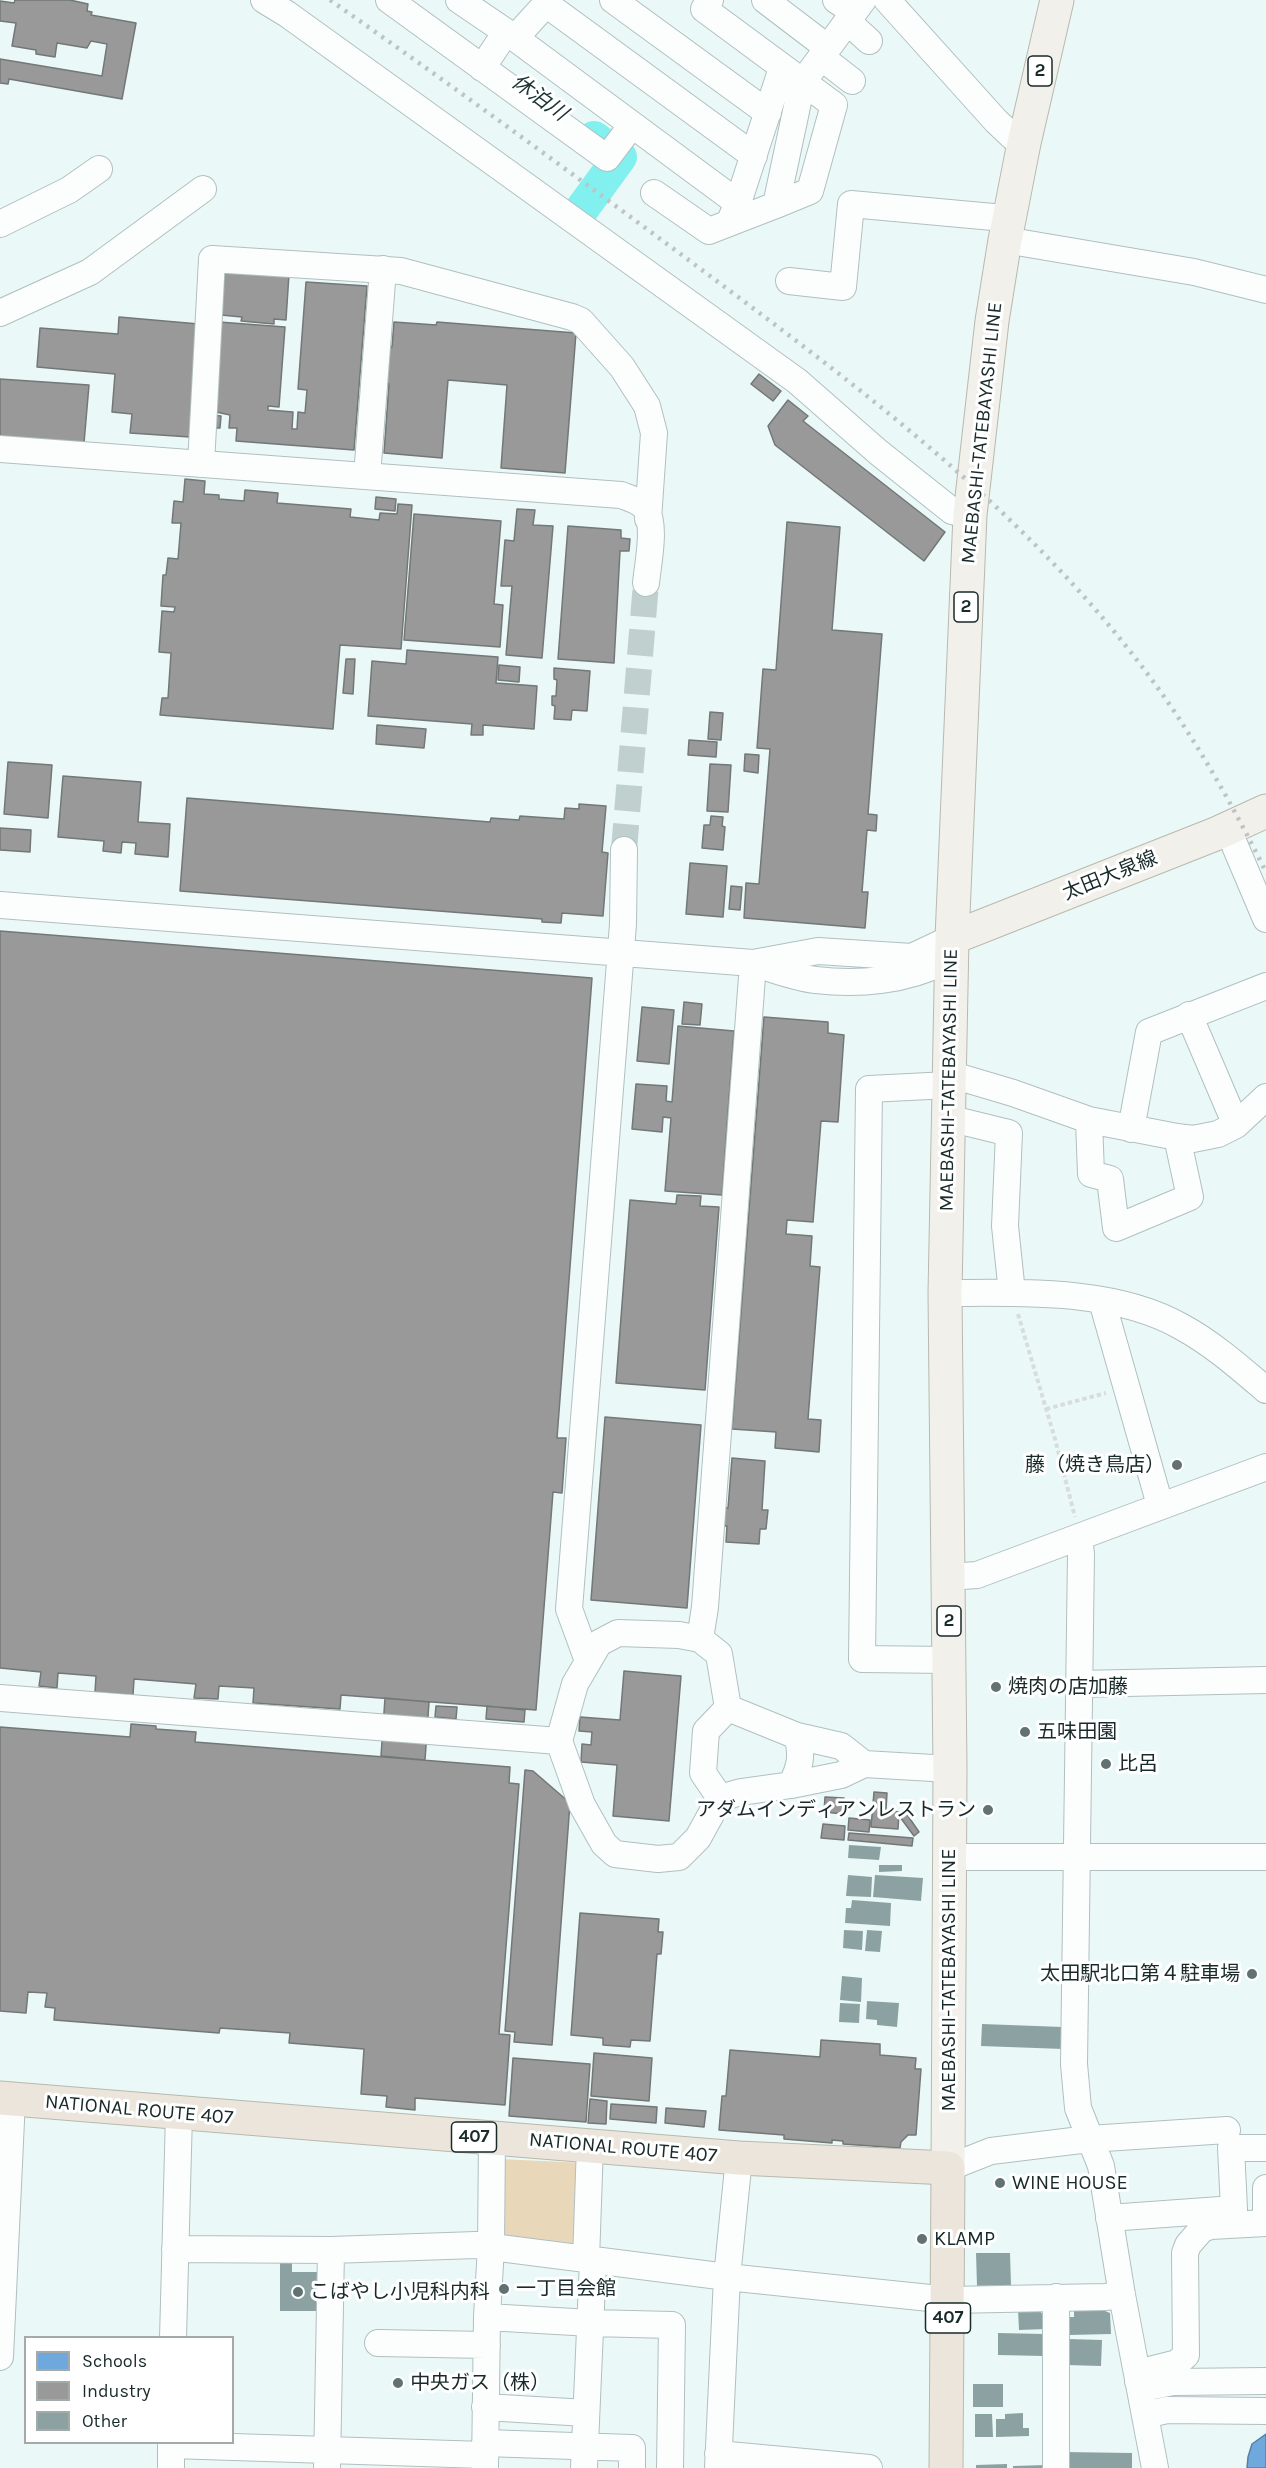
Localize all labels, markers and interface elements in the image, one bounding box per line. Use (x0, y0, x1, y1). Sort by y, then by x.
road number: 2 (1028, 56, 1052, 86)
water label: 休泊川 (506, 69, 572, 127)
street label: MAEBASHI-TATEBAYASHI LINE (956, 301, 1008, 565)
road number: 2 (954, 592, 978, 622)
street label: 太田大泉線 (1059, 846, 1161, 906)
street label: MAEBASHI-TATEBAYASHI LINE (935, 948, 963, 1212)
place label: 藤（焼き鳥店） (1025, 1453, 1165, 1477)
marker: 藤（焼き鳥店） (1170, 1458, 1184, 1472)
road number: 2 (937, 1606, 961, 1636)
place label: 焼肉の店加藤 (1008, 1675, 1128, 1699)
marker: 焼肉の店加藤 (989, 1680, 1003, 1694)
place label: 五味田園 (1037, 1720, 1117, 1744)
marker: 五味田園 (1018, 1725, 1032, 1739)
place label: 比呂 (1118, 1752, 1158, 1776)
marker: 比呂 (1099, 1757, 1113, 1771)
place label: アダムインディアンレストラン (696, 1798, 976, 1822)
marker: アダムインディアンレストラン (981, 1803, 995, 1817)
street label: MAEBASHI-TATEBAYASHI LINE (937, 1849, 961, 2111)
place label: 太田駅北口第４駐車場 (1040, 1962, 1240, 1986)
marker: 太田駅北口第４駐車場 (1245, 1967, 1259, 1981)
street label: NATIONAL ROUTE 407 (44, 2090, 234, 2130)
road number: 407 (452, 2122, 496, 2152)
street label: NATIONAL ROUTE 407 (528, 2128, 718, 2168)
place label: WINE HOUSE (1012, 2171, 1128, 2195)
marker: WINE HOUSE (993, 2176, 1007, 2190)
place label: KLAMP (934, 2227, 995, 2251)
marker: KLAMP (915, 2232, 929, 2246)
place label: 一丁目会館 (516, 2277, 616, 2301)
place label: こばやし小児科内科 (310, 2280, 490, 2304)
marker: 一丁目会館 (497, 2282, 511, 2296)
marker: こばやし小児科内科 (291, 2285, 305, 2299)
road number: 407 (926, 2303, 970, 2333)
legend (24, 2336, 234, 2444)
text: Schools (82, 2350, 147, 2372)
place label: 中央ガス（株） (410, 2371, 550, 2395)
marker: 中央ガス（株） (391, 2376, 405, 2390)
text: Industry (82, 2380, 151, 2402)
text: Other (82, 2410, 127, 2432)

